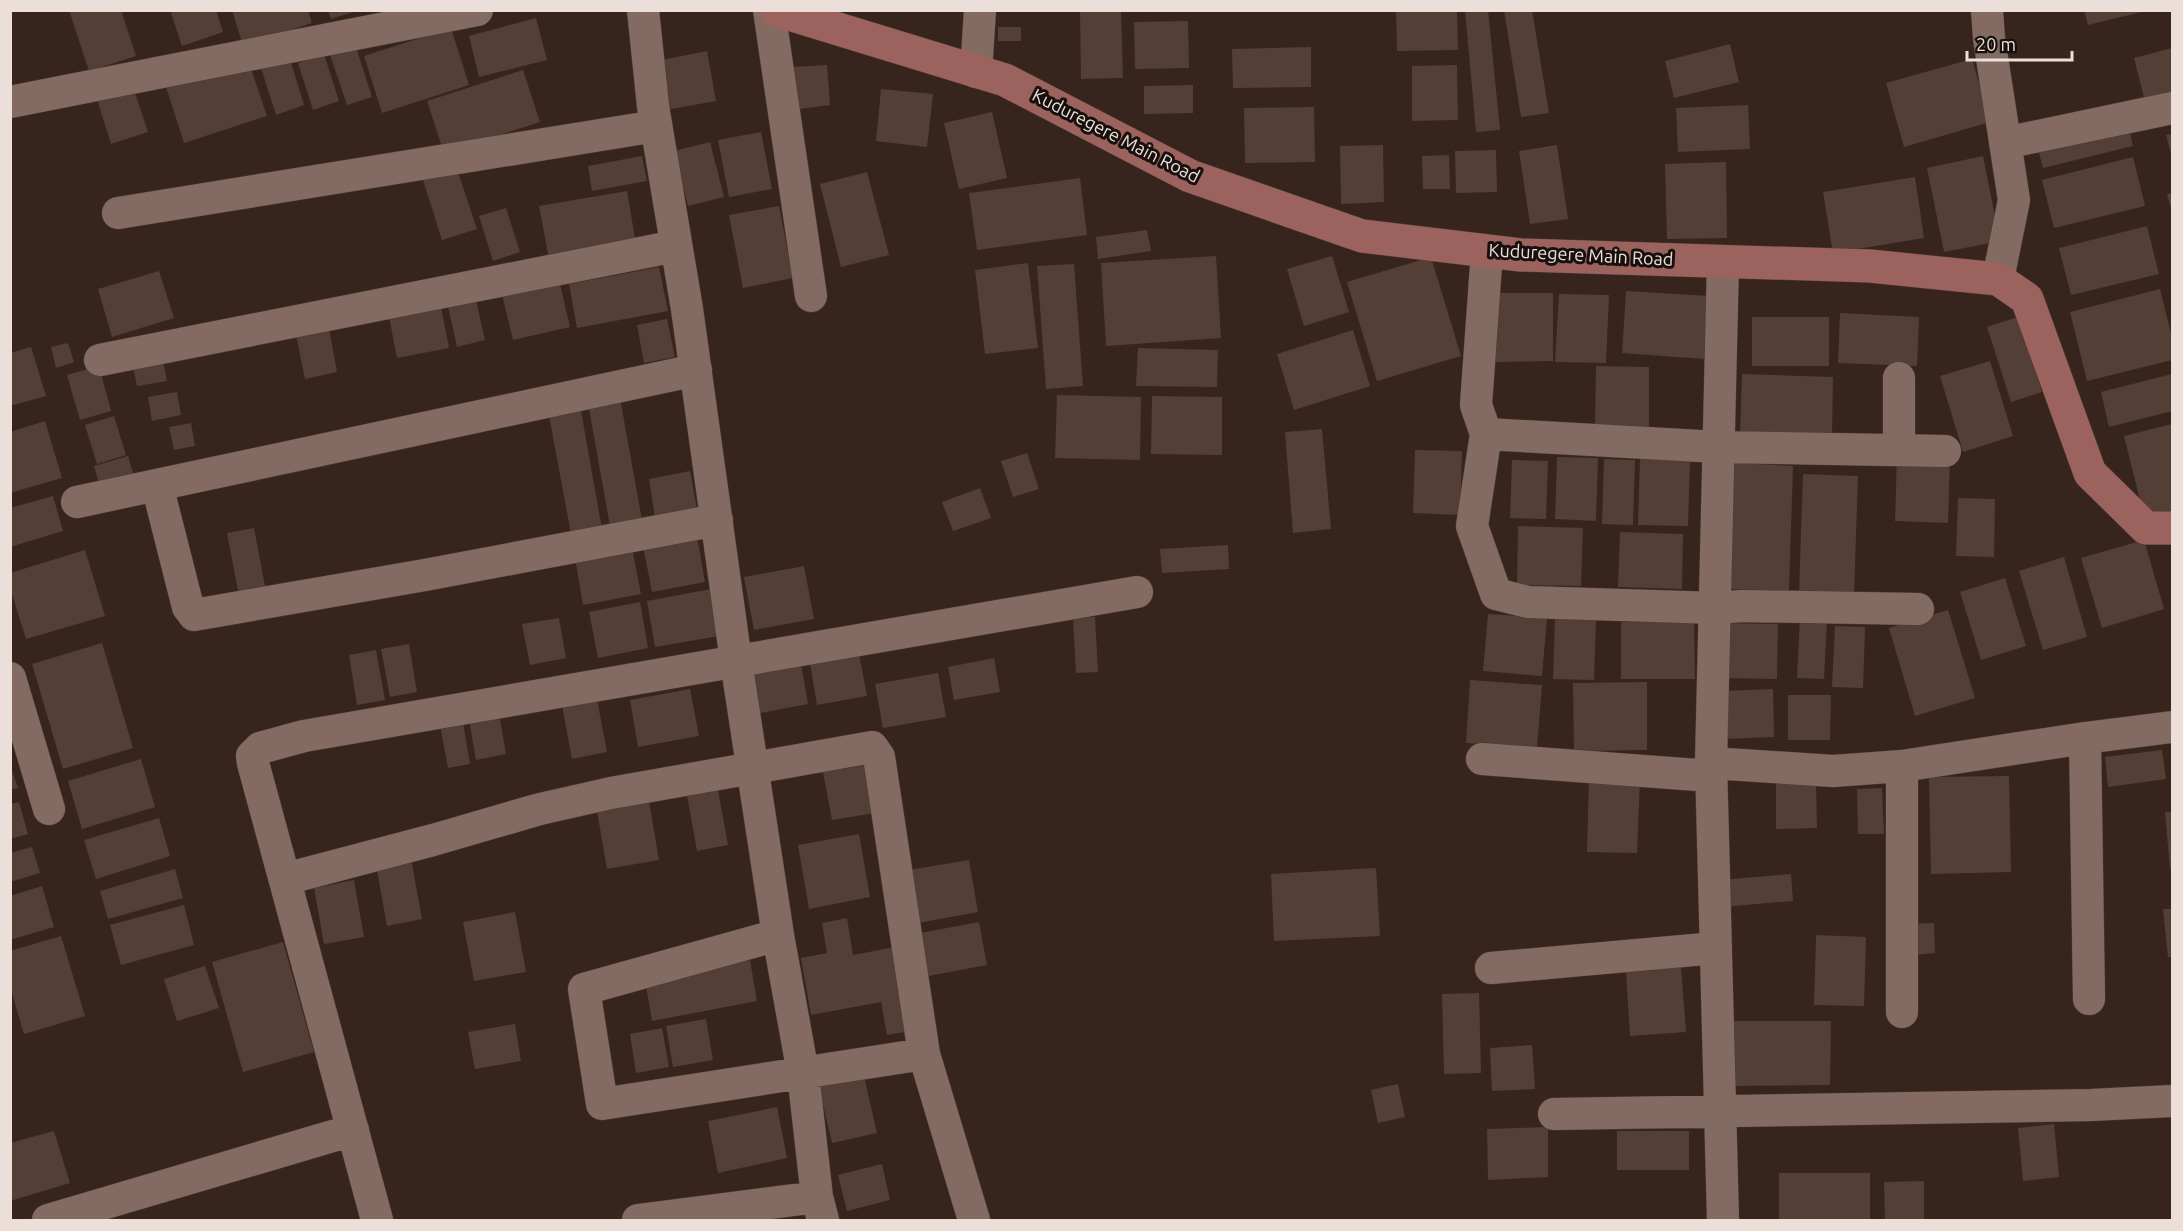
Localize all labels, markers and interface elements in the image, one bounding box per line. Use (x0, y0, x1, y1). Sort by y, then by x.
scale bar (1967, 24, 2072, 62)
text: 20 m (1976, 34, 2016, 54)
street label: Kuduregere Main Road (1029, 84, 1203, 186)
street label: Kuduregere Main Road (1488, 239, 1674, 269)

